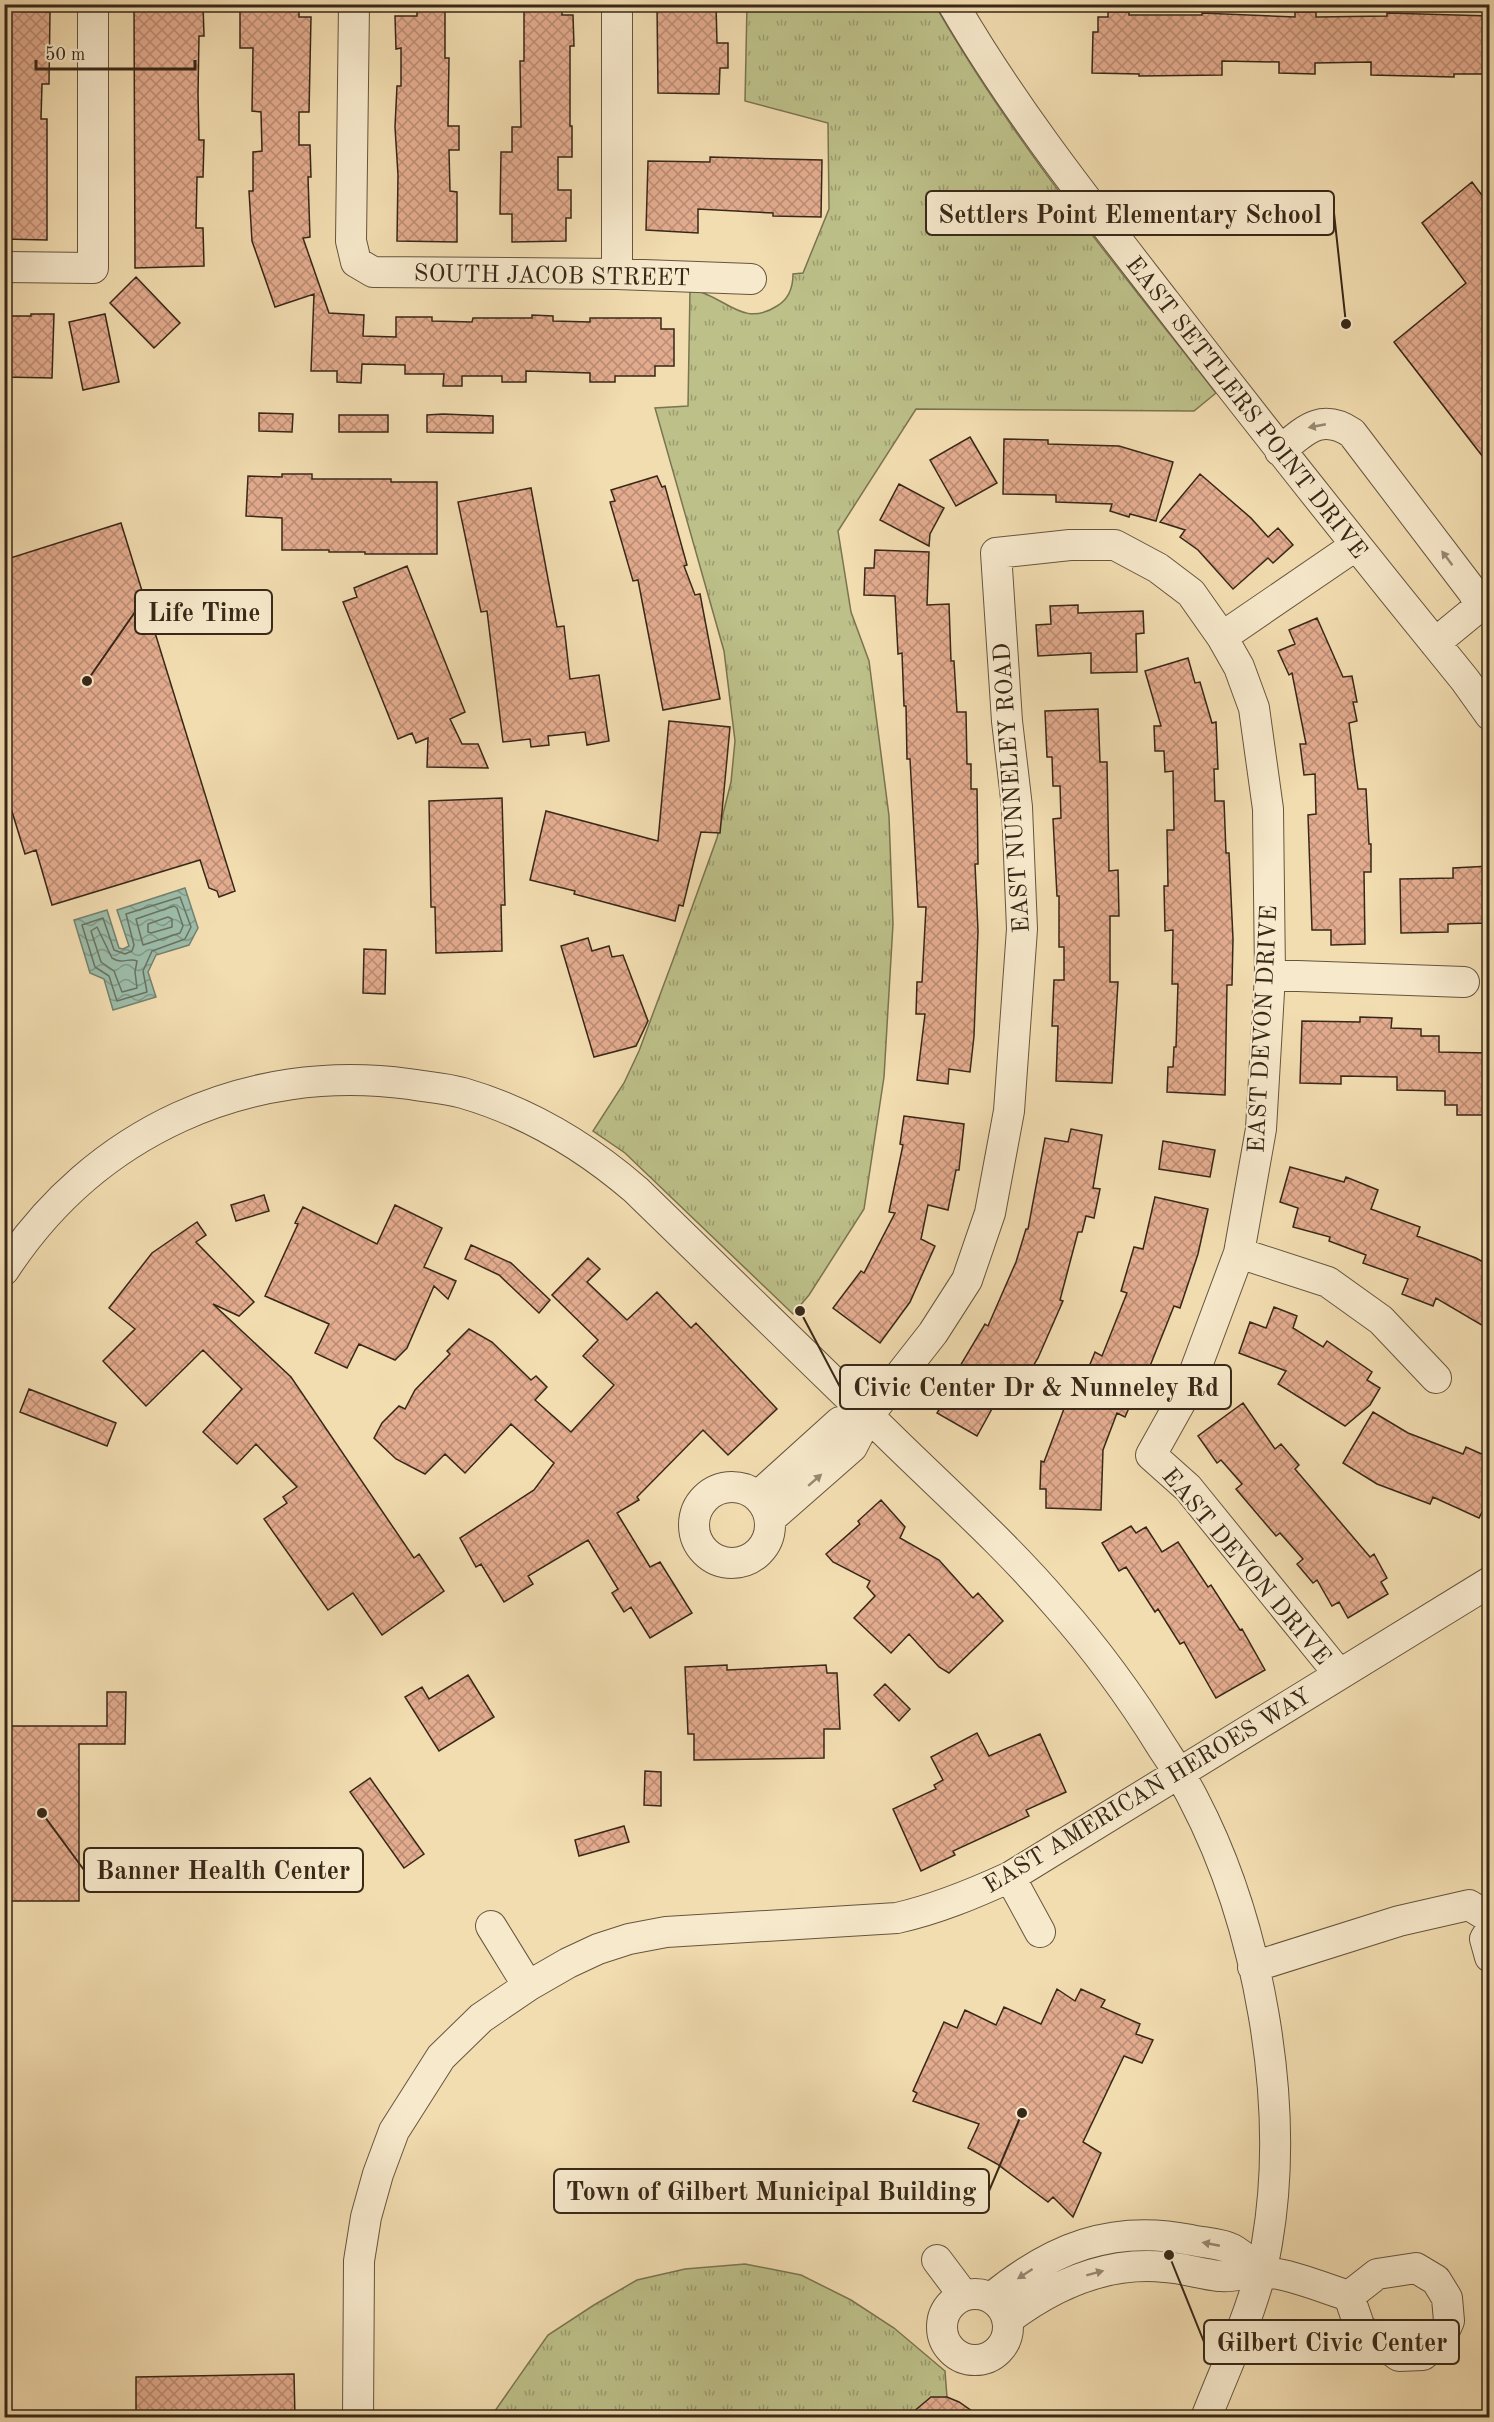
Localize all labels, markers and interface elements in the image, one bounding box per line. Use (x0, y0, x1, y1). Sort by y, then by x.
scale bar (36, 33, 195, 71)
text: 50 m (45, 46, 85, 64)
callout: Settlers Point Elementary School (926, 191, 1334, 235)
text: Settlers Point Elementary School (938, 203, 1322, 229)
street label: EAST SETTLERS POINT DRIVE (1120, 253, 1371, 564)
street label: SOUTH JACOB STREET (413, 263, 691, 291)
one-way arrow (1307, 422, 1326, 431)
one-way arrow (1441, 551, 1453, 567)
callout: Life Time (135, 590, 272, 634)
text: Life Time (147, 601, 261, 627)
street label: EAST NUNNELEY ROAD (991, 642, 1035, 934)
street label: EAST DEVON DRIVE (1246, 904, 1282, 1154)
callout: Civic Center Dr & Nunneley Rd (840, 1365, 1231, 1409)
text: Civic Center Dr & Nunneley Rd (853, 1376, 1219, 1402)
street label: EAST DEVON DRIVE (1156, 1464, 1334, 1670)
one-way arrow (807, 1474, 822, 1487)
street label: EAST AMERICAN HEROES WAY (981, 1685, 1316, 1899)
callout: Banner Health Center (84, 1848, 363, 1892)
text: Banner Health Center (96, 1859, 350, 1885)
callout: Town of Gilbert Municipal Building (554, 2169, 989, 2213)
text: Town of Gilbert Municipal Building (566, 2180, 977, 2206)
one-way arrow (1201, 2239, 1220, 2248)
one-way arrow (1017, 2268, 1034, 2279)
one-way arrow (1086, 2268, 1104, 2278)
callout: Gilbert Civic Center (1204, 2320, 1459, 2364)
text: Gilbert Civic Center (1216, 2331, 1448, 2357)

